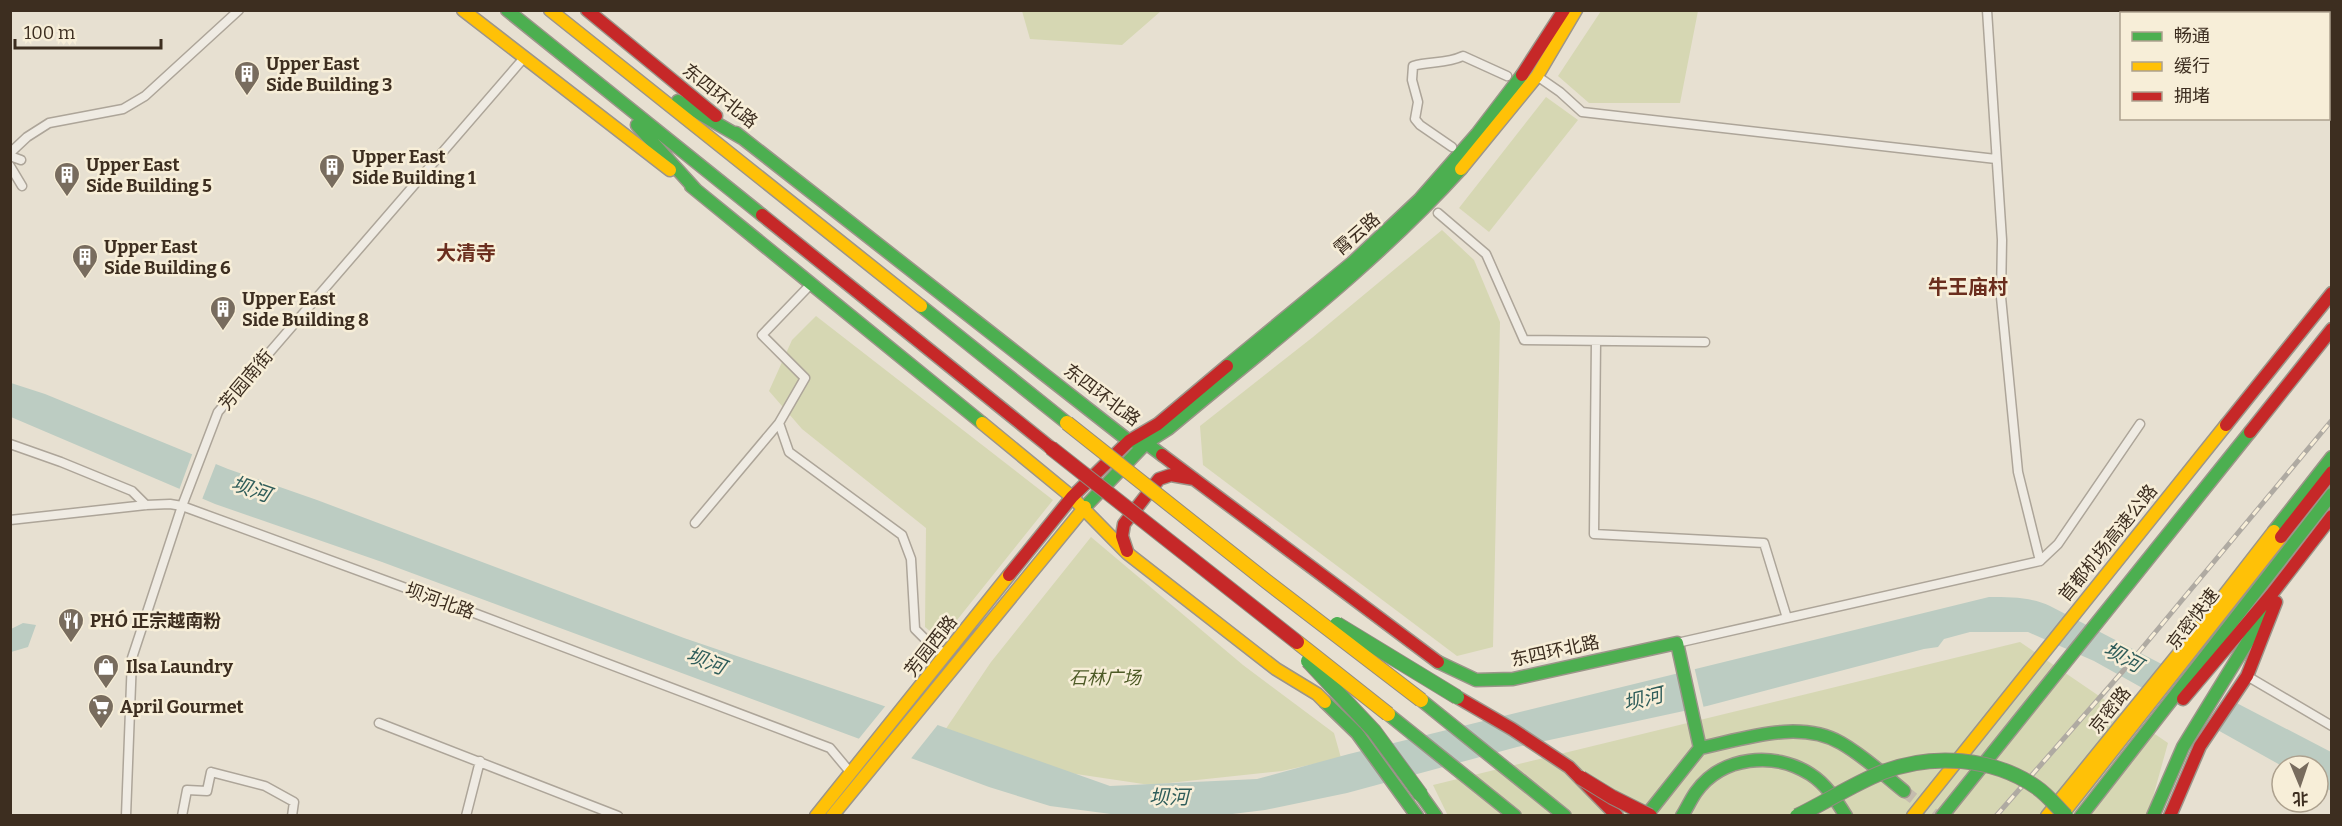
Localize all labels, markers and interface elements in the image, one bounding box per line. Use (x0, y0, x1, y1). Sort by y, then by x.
scale bar (15, 12, 160, 50)
legend (2120, 12, 2330, 120)
text: 100 m (24, 22, 75, 44)
text: 畅通 (2174, 25, 2210, 47)
place label: Upper East Side Building 3 (266, 53, 392, 96)
text: 缓行 (2174, 55, 2210, 77)
building icon: Upper East Side Building 3 (232, 59, 262, 97)
street label: 东四环北路 (678, 59, 762, 133)
text: 拥堵 (2174, 85, 2210, 107)
place label: Upper East Side Building 1 (352, 146, 476, 189)
building icon: Upper East Side Building 1 (317, 152, 347, 190)
place label: Upper East Side Building 5 (86, 154, 212, 197)
building icon: Upper East Side Building 5 (52, 160, 82, 198)
street label: 霄云路 (1329, 208, 1385, 260)
place label: Upper East Side Building 6 (104, 236, 231, 279)
district label: 大清寺 (436, 241, 496, 265)
building icon: Upper East Side Building 6 (70, 242, 100, 280)
district label: 牛王庙村 (1928, 275, 2008, 299)
place label: Upper East Side Building 8 (242, 288, 369, 331)
building icon: Upper East Side Building 8 (208, 294, 238, 332)
street label: 芳园南街 (214, 345, 278, 415)
street label: 东四环北路 (1059, 359, 1145, 431)
water label: 坝河 (228, 471, 278, 508)
street label: 首都机场高速公路 (2054, 480, 2162, 606)
street label: 坝河北路 (402, 578, 478, 624)
street label: 京密快速 (2162, 584, 2224, 654)
restaurant icon: PHÓ 正宗越南粉 (56, 606, 86, 644)
place label: PHÓ 正宗越南粉 (90, 609, 221, 632)
street label: 芳园西路 (900, 611, 962, 681)
street label: 东四环北路 (1509, 631, 1601, 671)
water label: 坝河 (2100, 637, 2150, 679)
water label: 坝河 (683, 643, 733, 681)
shop icon: Ilsa Laundry (91, 652, 121, 690)
place label: Ilsa Laundry (126, 656, 234, 678)
park label: 石林广场 (1069, 667, 1143, 689)
water label: 坝河 (1621, 682, 1669, 715)
street label: 京密路 (2084, 682, 2136, 738)
supermarket icon: April Gourmet (86, 692, 116, 730)
place label: April Gourmet (120, 696, 244, 718)
north arrow (2270, 754, 2330, 814)
water label: 坝河 (1149, 785, 1193, 809)
text: 北 (2292, 789, 2309, 808)

